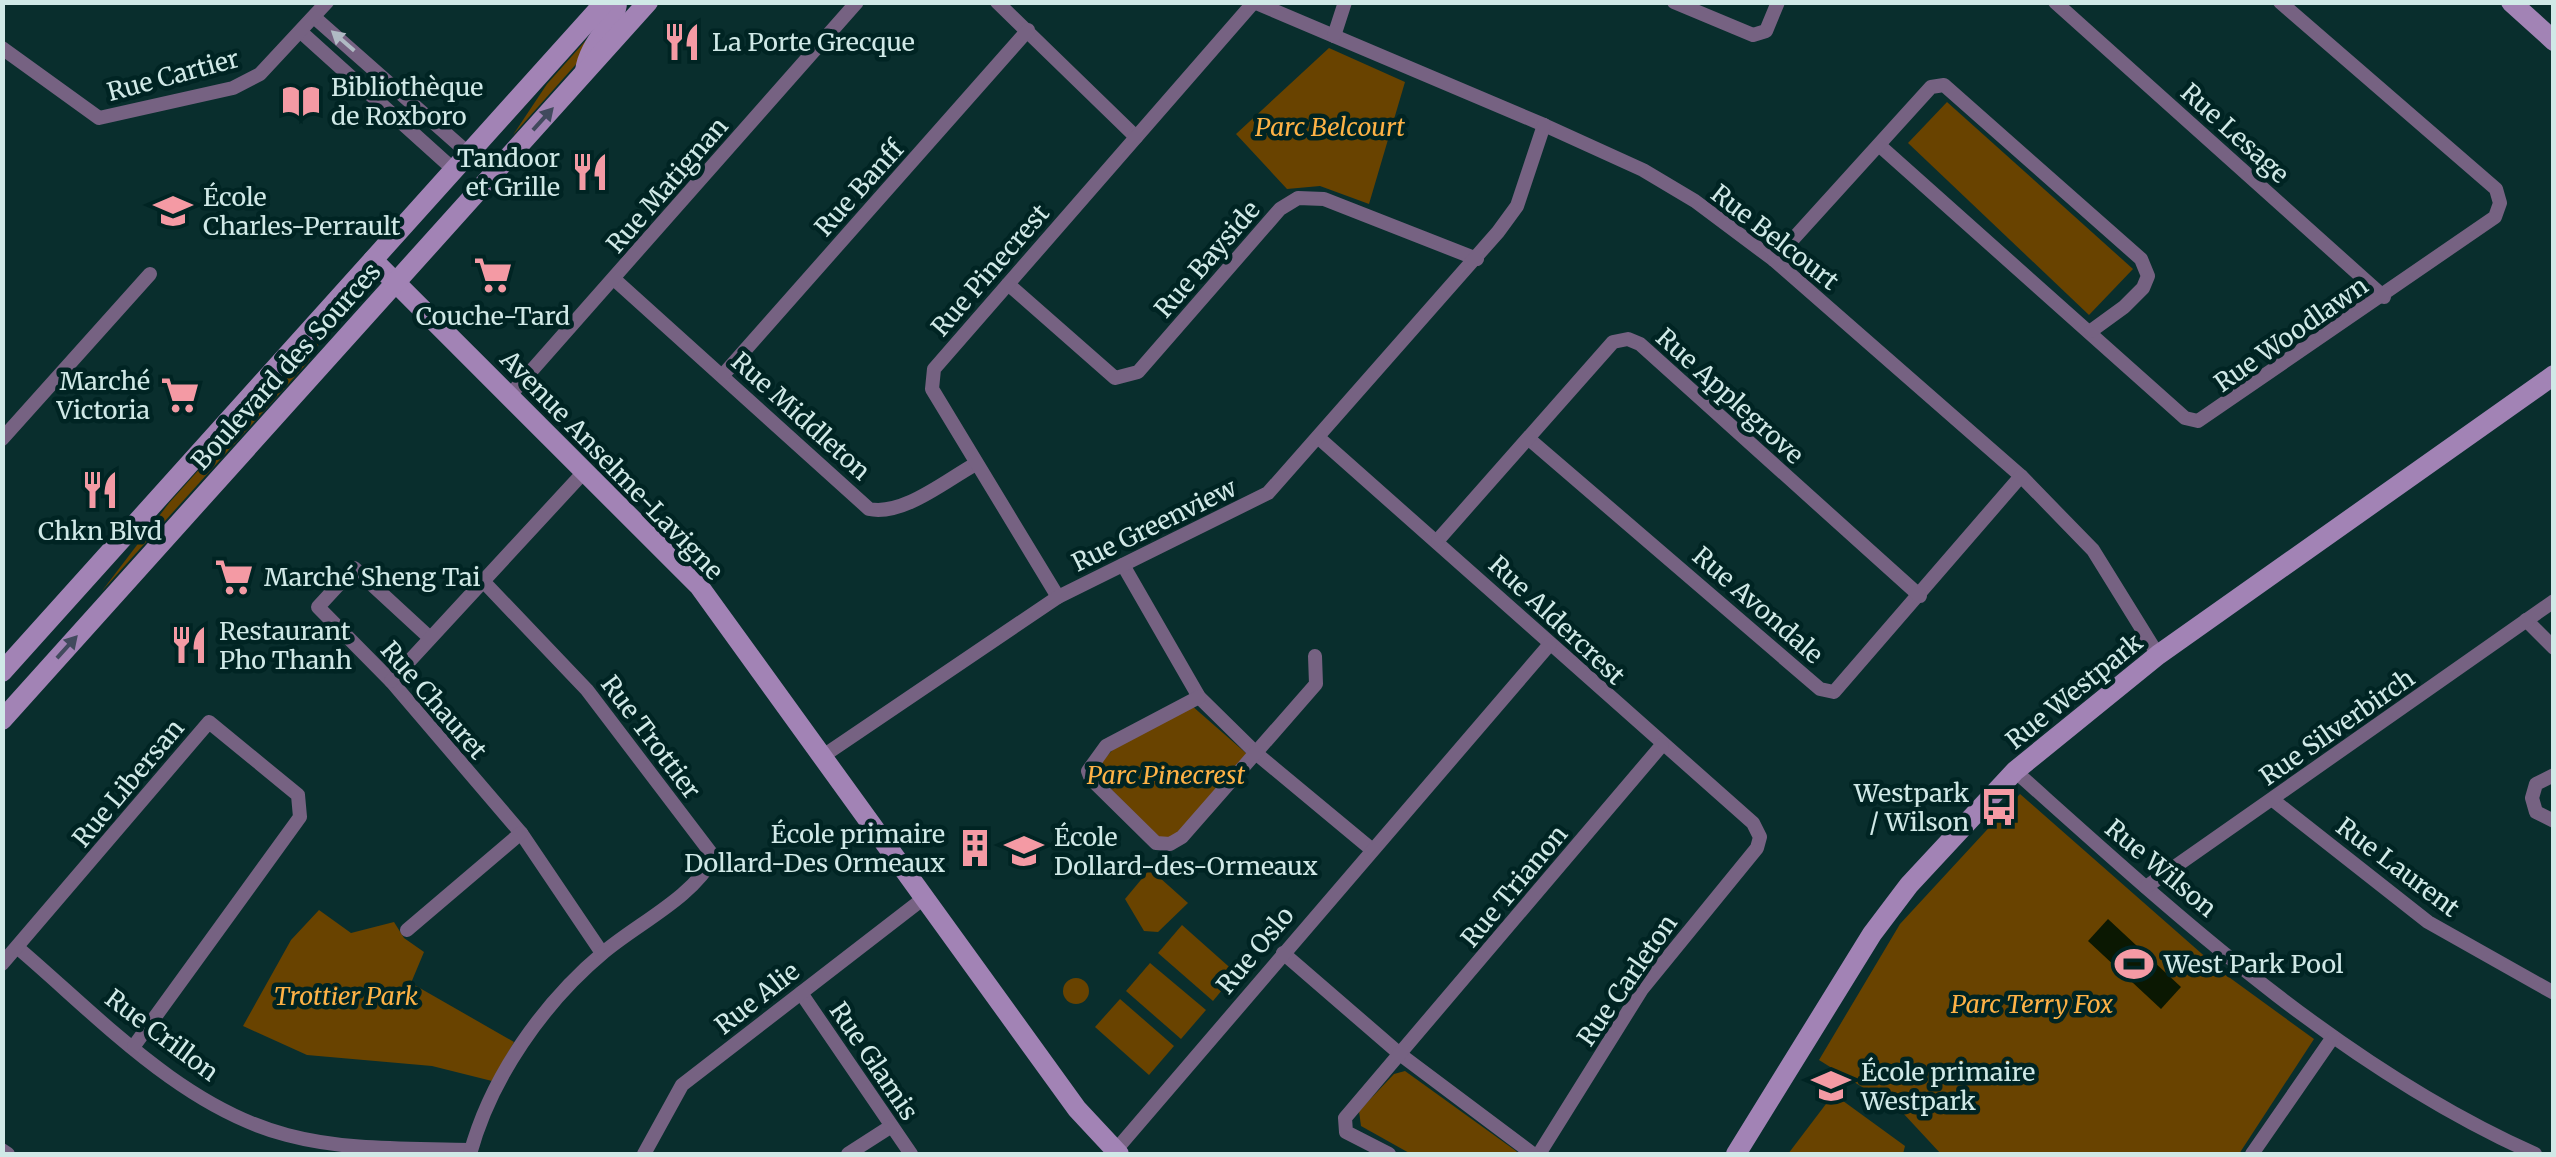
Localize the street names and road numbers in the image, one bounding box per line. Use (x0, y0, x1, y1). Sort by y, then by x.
street label: Rue Cartier (104, 42, 242, 108)
street label: Rue Lesage (2174, 76, 2296, 190)
street label: Rue Matignan (599, 111, 735, 259)
street label: Rue Banff (808, 132, 911, 243)
street label: Rue Belcourt (1705, 177, 1845, 297)
street label: Rue Bayside (1147, 194, 1267, 324)
street label: Rue Pinecrest (924, 197, 1056, 342)
street label: Boulevard des Sources (184, 256, 388, 476)
street label: Rue Woodlawn (2208, 269, 2374, 399)
street label: Rue Applegrove (1650, 321, 1810, 471)
street label: Avenue Anselme-Lavigne (493, 343, 730, 587)
street label: Rue Middleton (725, 345, 877, 487)
street label: Rue Greenview (1066, 471, 1242, 579)
street label: Rue Avondale (1686, 540, 1830, 670)
street label: Rue Aldercrest (1482, 549, 1632, 691)
street label: Rue Westpark (1999, 626, 2149, 756)
street label: Rue Chauret (374, 634, 494, 766)
street label: Rue Silverbirch (2253, 662, 2421, 792)
street label: Rue Trottier (594, 669, 708, 805)
street label: Rue Libersan (65, 713, 191, 853)
street label: Rue Laurent (2330, 810, 2466, 924)
street label: Rue Wilson (2099, 812, 2223, 924)
street label: Rue Trianon (1454, 819, 1574, 953)
street label: Rue Oslo (1209, 900, 1301, 1000)
street label: Rue Carleton (1570, 908, 1684, 1052)
street label: Rue Alie (708, 955, 806, 1041)
street label: Rue Crillon (99, 982, 225, 1088)
street label: Rue Glamis (823, 996, 925, 1126)

